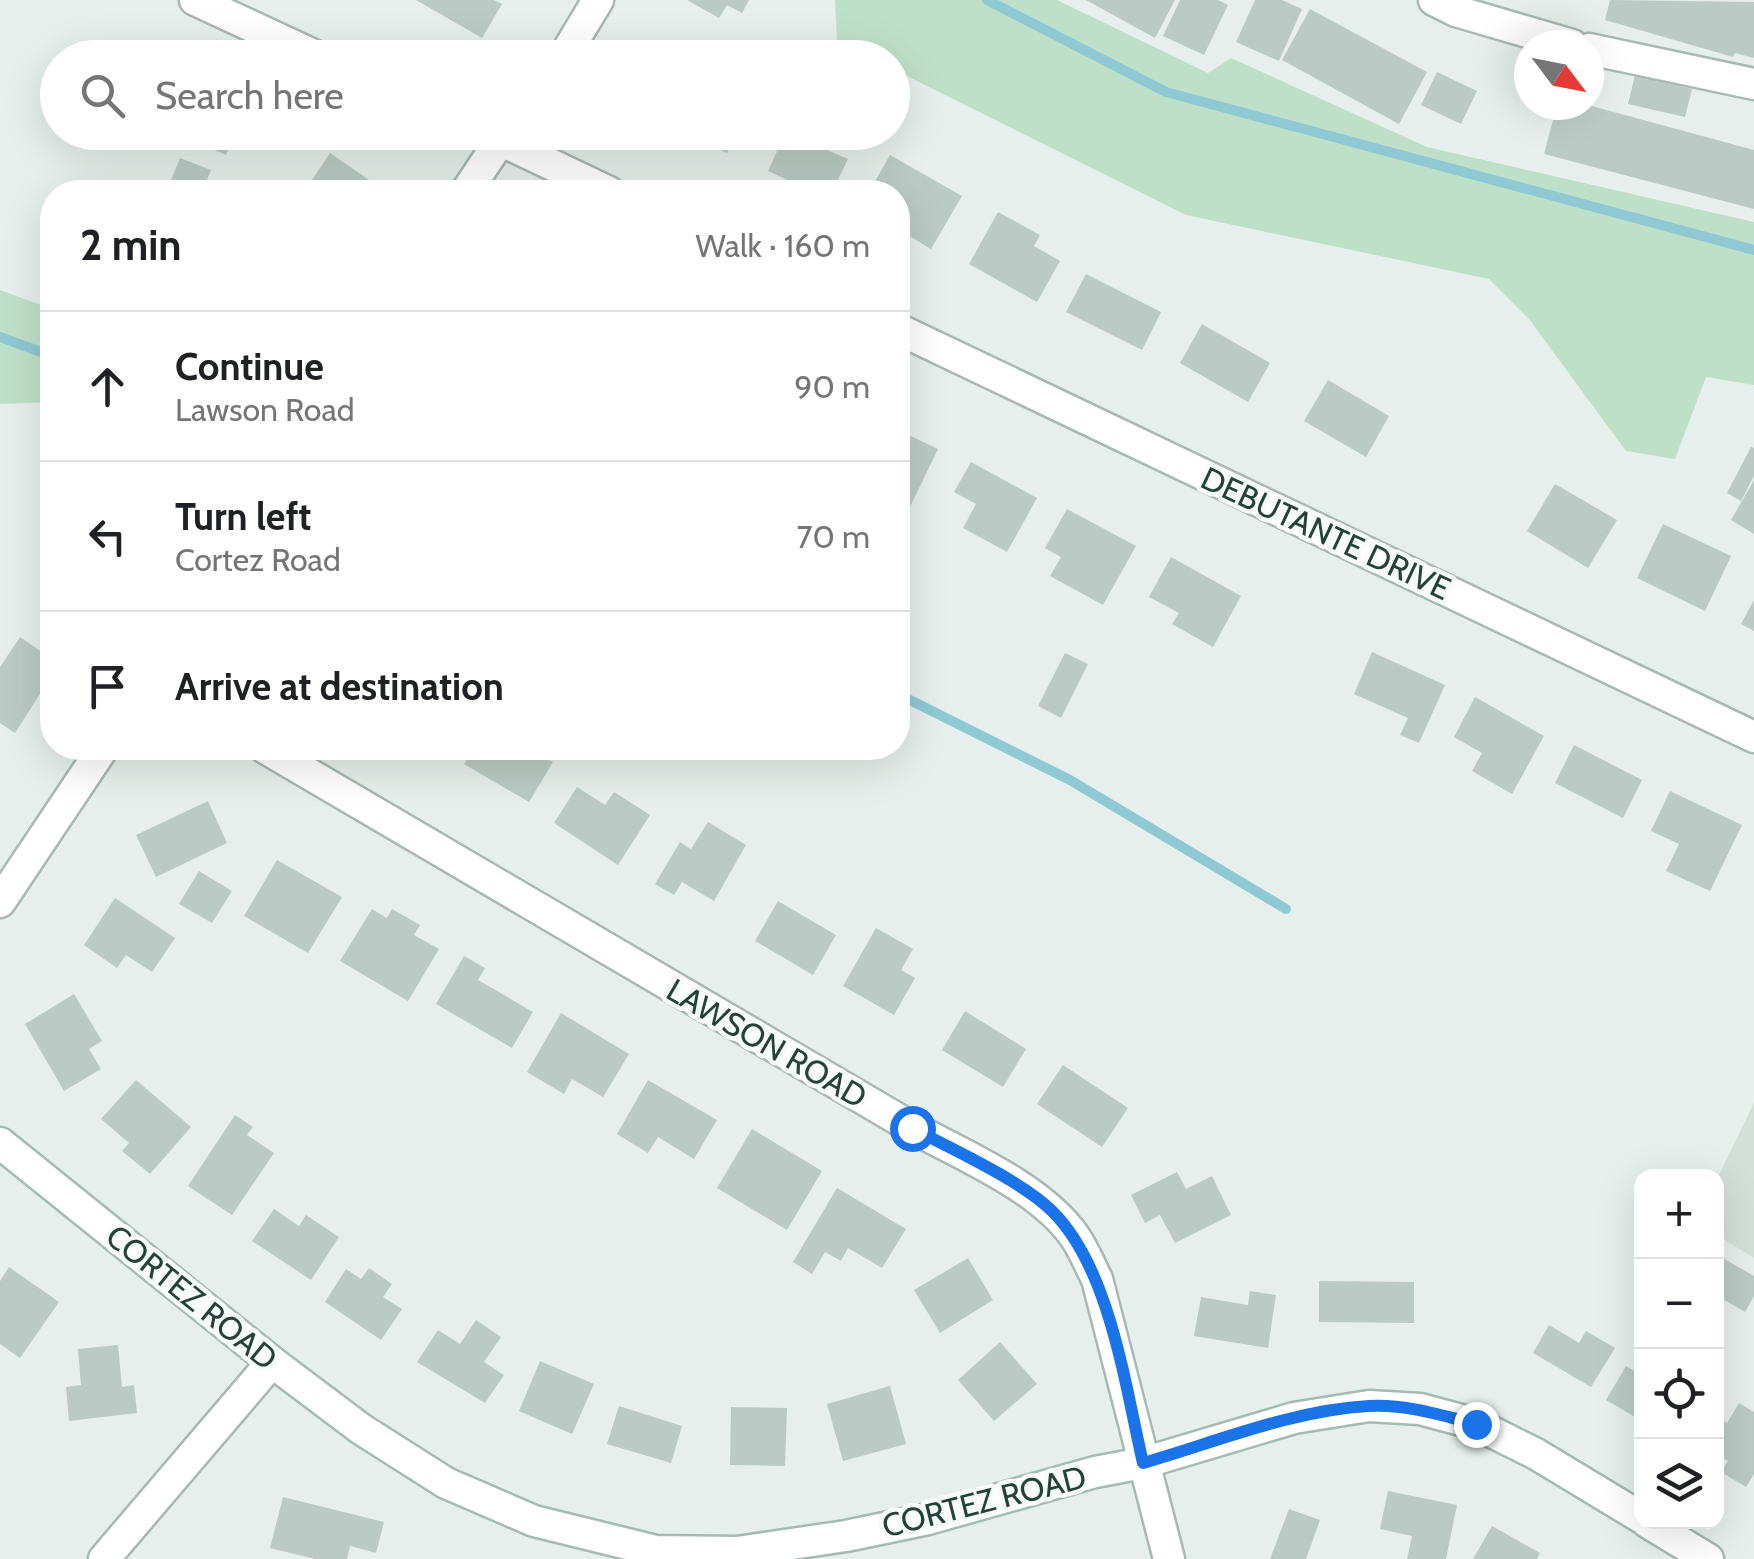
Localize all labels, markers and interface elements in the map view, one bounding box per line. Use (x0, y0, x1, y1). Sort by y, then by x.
north arrow (1514, 30, 1604, 120)
search box (40, 40, 910, 150)
icon: search (75, 68, 130, 123)
text: Search here (155, 72, 344, 119)
text: 2 min (80, 219, 181, 271)
text: Walk · 160 m (696, 226, 870, 265)
text: Continue (175, 343, 324, 390)
icon: ahead (80, 359, 135, 414)
text: 90 m (794, 367, 870, 406)
text: Lawson Road (175, 390, 355, 429)
street label: DEBUTANTE DRIVE (1195, 458, 1457, 608)
text: Turn left (175, 493, 311, 540)
icon: left (80, 509, 135, 564)
text: 70 m (797, 517, 870, 556)
text: Cortez Road (175, 540, 341, 579)
icon: arrive (80, 659, 135, 714)
text: Arrive at destination (175, 663, 504, 710)
street label: LAWSON ROAD (660, 970, 874, 1116)
route start (890, 1106, 936, 1152)
map controls (1634, 1169, 1724, 1529)
button: + (1634, 1169, 1724, 1259)
street label: CORTEZ ROAD (99, 1216, 285, 1378)
button: − (1634, 1259, 1724, 1349)
button: locate (1634, 1349, 1724, 1439)
route end (1454, 1402, 1500, 1448)
button: layers (1634, 1439, 1724, 1529)
street label: CORTEZ ROAD (878, 1457, 1090, 1545)

